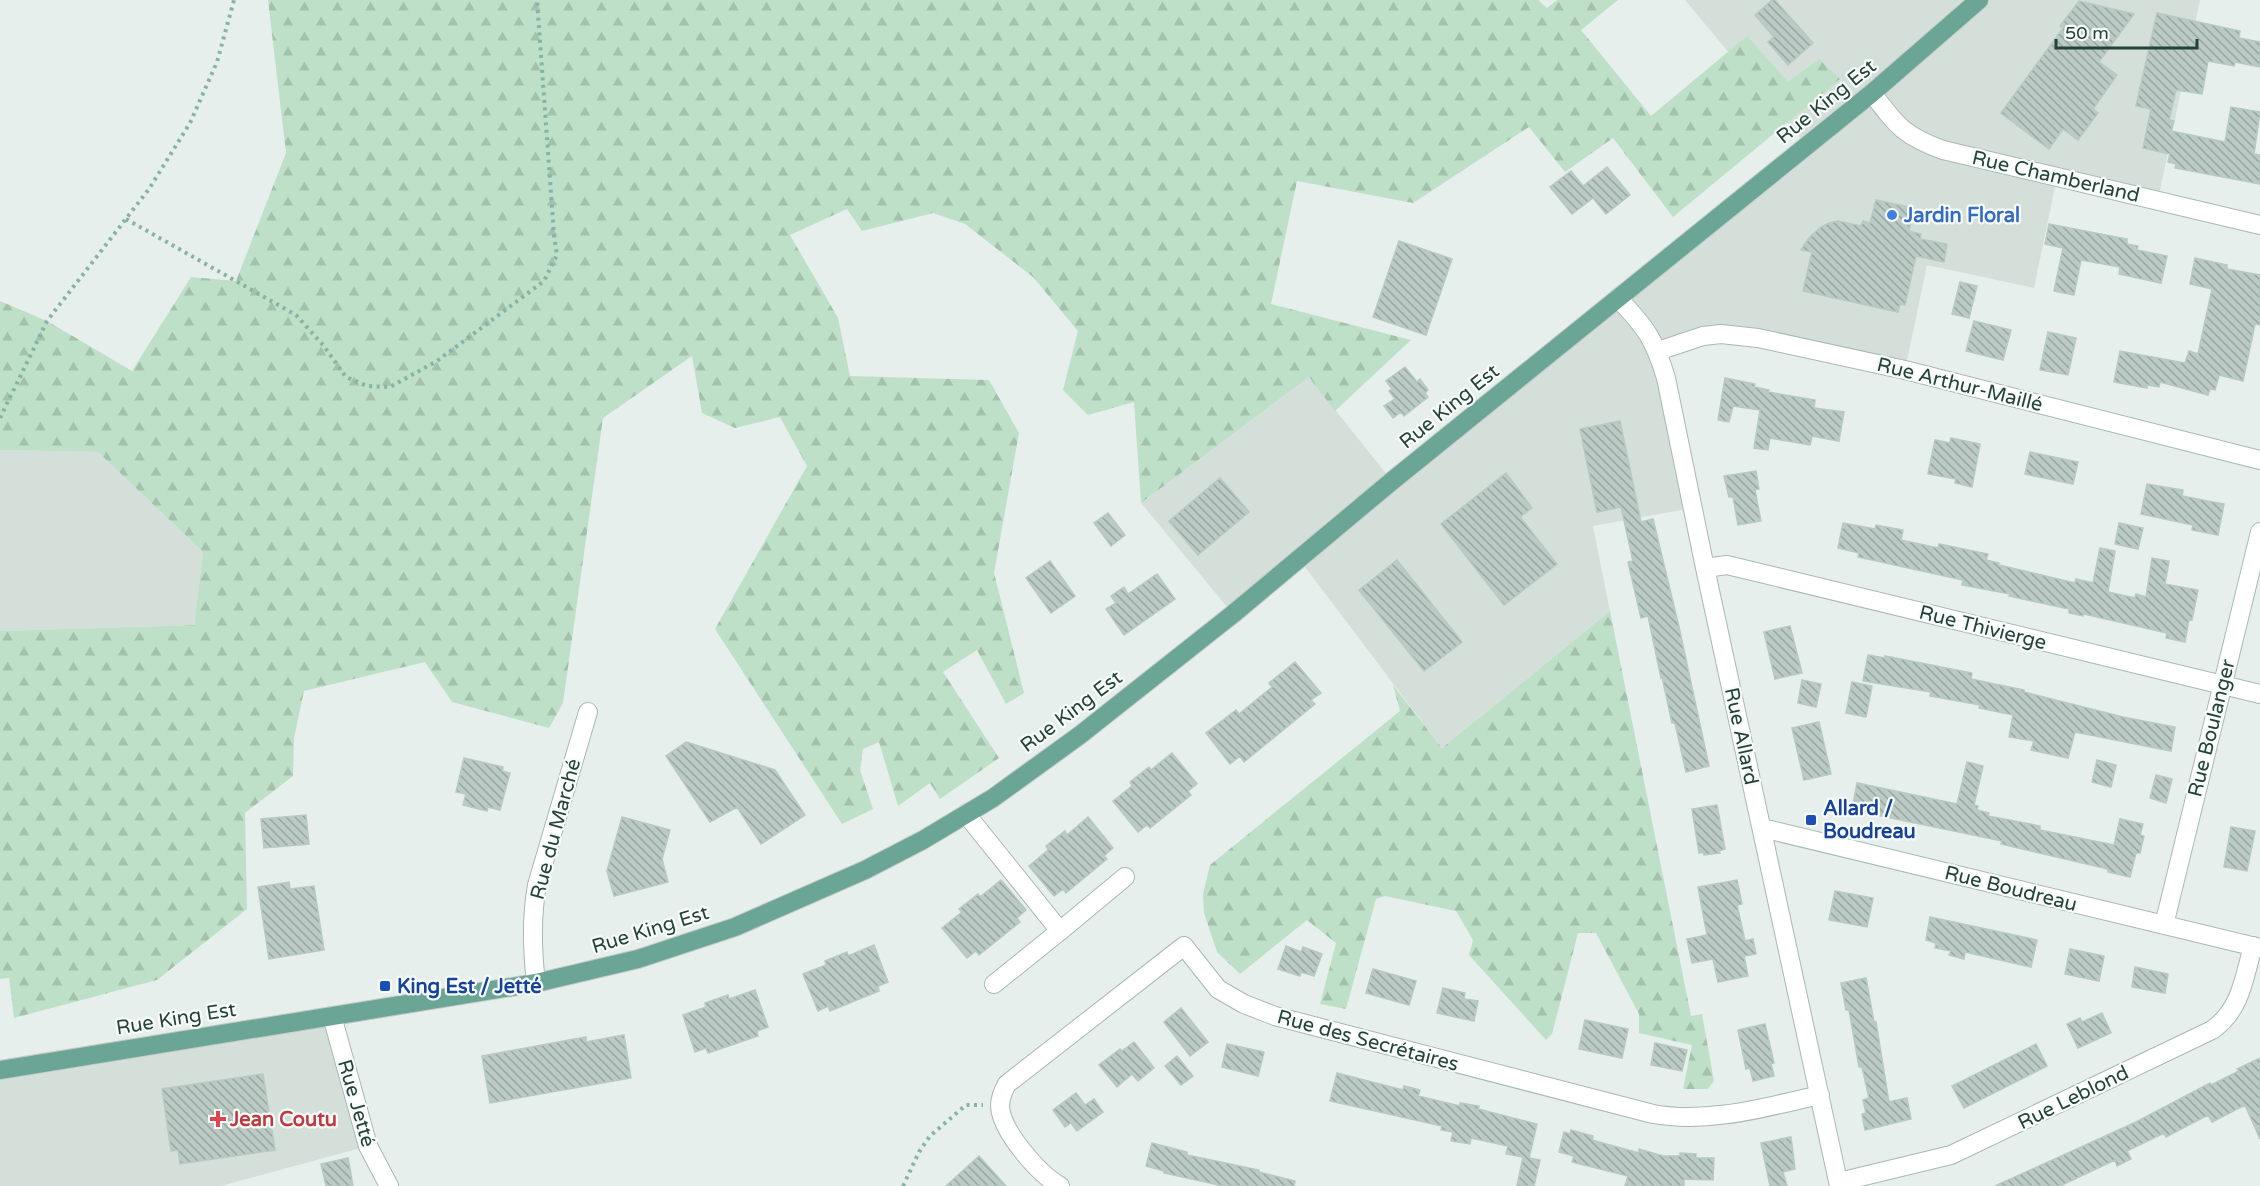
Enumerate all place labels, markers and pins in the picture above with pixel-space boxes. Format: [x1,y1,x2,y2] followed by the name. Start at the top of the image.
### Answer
[1903,204,2020,228] place label: Jardin Floral
[1885,208,1899,222] marker: Jardin Floral
[1823,797,1916,844] place label: Allard / Boudreau
[1804,813,1818,827] marker: Allard / Boudreau
[397,975,542,999] place label: King Est / Jetté
[378,979,392,993] marker: King Est / Jetté
[229,1108,337,1132] place label: Jean Coutu
[211,1112,225,1126] marker: Jean Coutu

